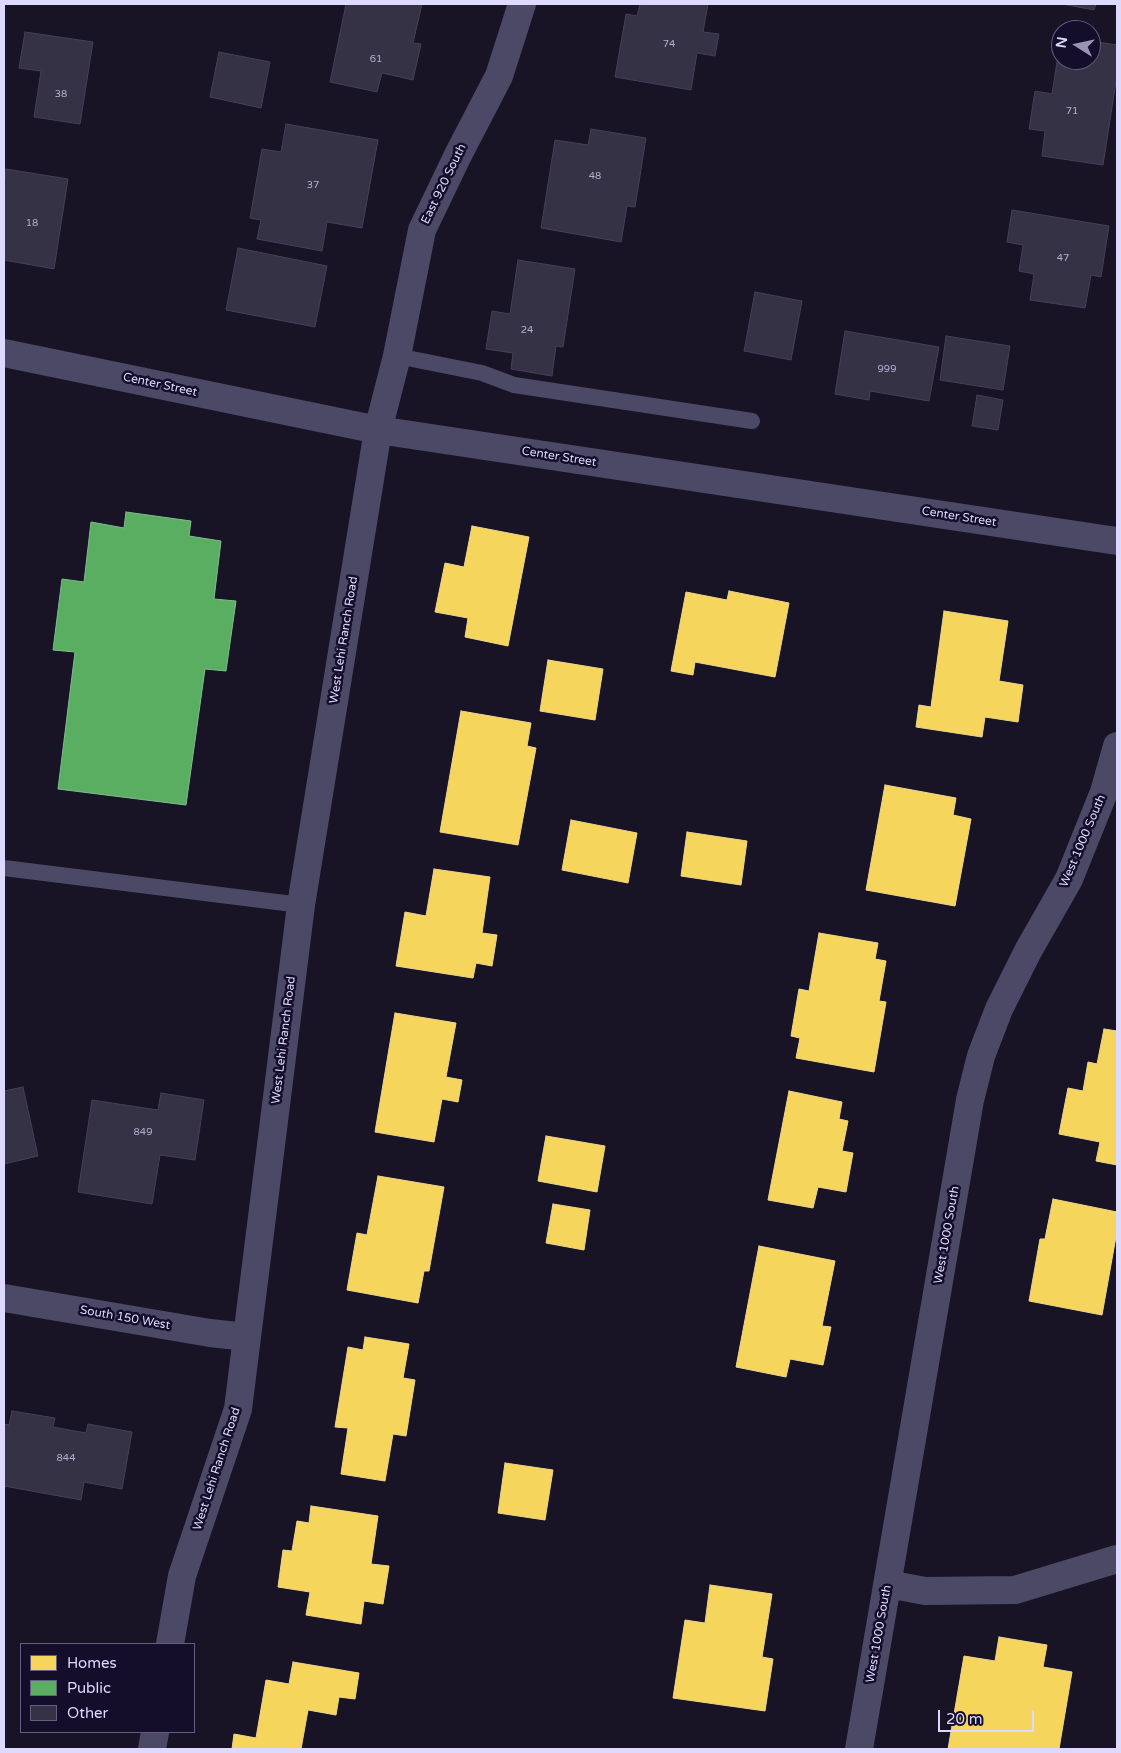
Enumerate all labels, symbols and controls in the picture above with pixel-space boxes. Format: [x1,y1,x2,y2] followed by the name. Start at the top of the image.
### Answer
[1051,20,1101,70] north arrow
[1052,35,1071,49] text: N
[663,38,675,50] house number: 74
[370,53,382,65] house number: 61
[55,88,67,100] house number: 38
[1066,105,1078,117] house number: 71
[418,142,470,226] street label: East 920 South
[589,170,601,182] house number: 48
[307,179,319,191] house number: 37
[26,217,38,229] house number: 18
[1057,252,1069,264] house number: 47
[521,324,533,336] house number: 24
[878,363,896,375] house number: 999
[122,370,198,400] street label: Center Street
[521,444,597,470] street label: Center Street
[921,504,997,530] street label: Center Street
[327,575,361,705] street label: West Lehi Ranch Road
[1057,793,1109,889] street label: West 1000 South
[269,975,299,1105] street label: West Lehi Ranch Road
[134,1126,152,1138] house number: 849
[931,1185,963,1285] street label: West 1000 South
[79,1303,171,1333] street label: South 150 West
[190,1406,244,1532] street label: West Lehi Ranch Road
[57,1452,75,1464] house number: 844
[863,1584,895,1684] street label: West 1000 South
[20,1643,195,1733] legend
[67,1654,117,1672] text: Homes
[67,1679,111,1697] text: Public
[941,1700,1037,1732] scale bar
[67,1704,108,1722] text: Other
[946,1710,983,1728] text: 20 m

